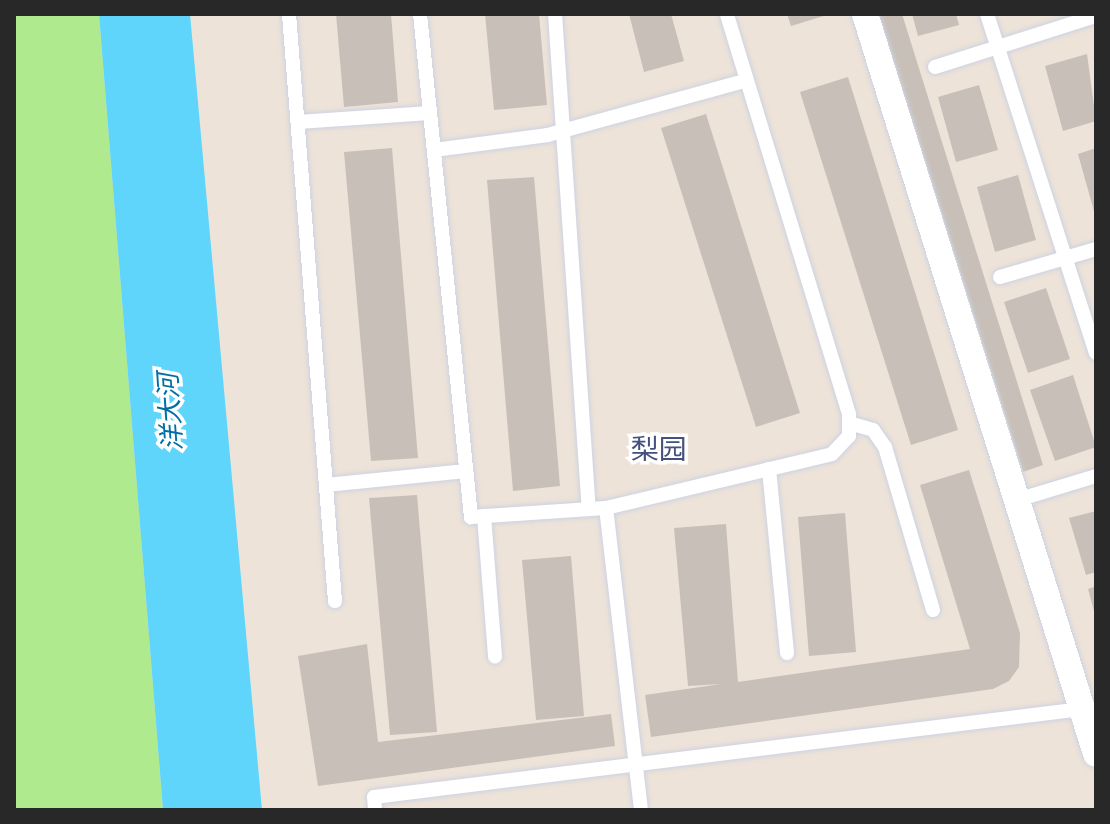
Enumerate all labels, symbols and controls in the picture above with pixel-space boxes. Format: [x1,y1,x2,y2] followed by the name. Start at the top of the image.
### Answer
[153,372,189,452] water label: 洋大河
[631,433,687,467] district label: 梨园

